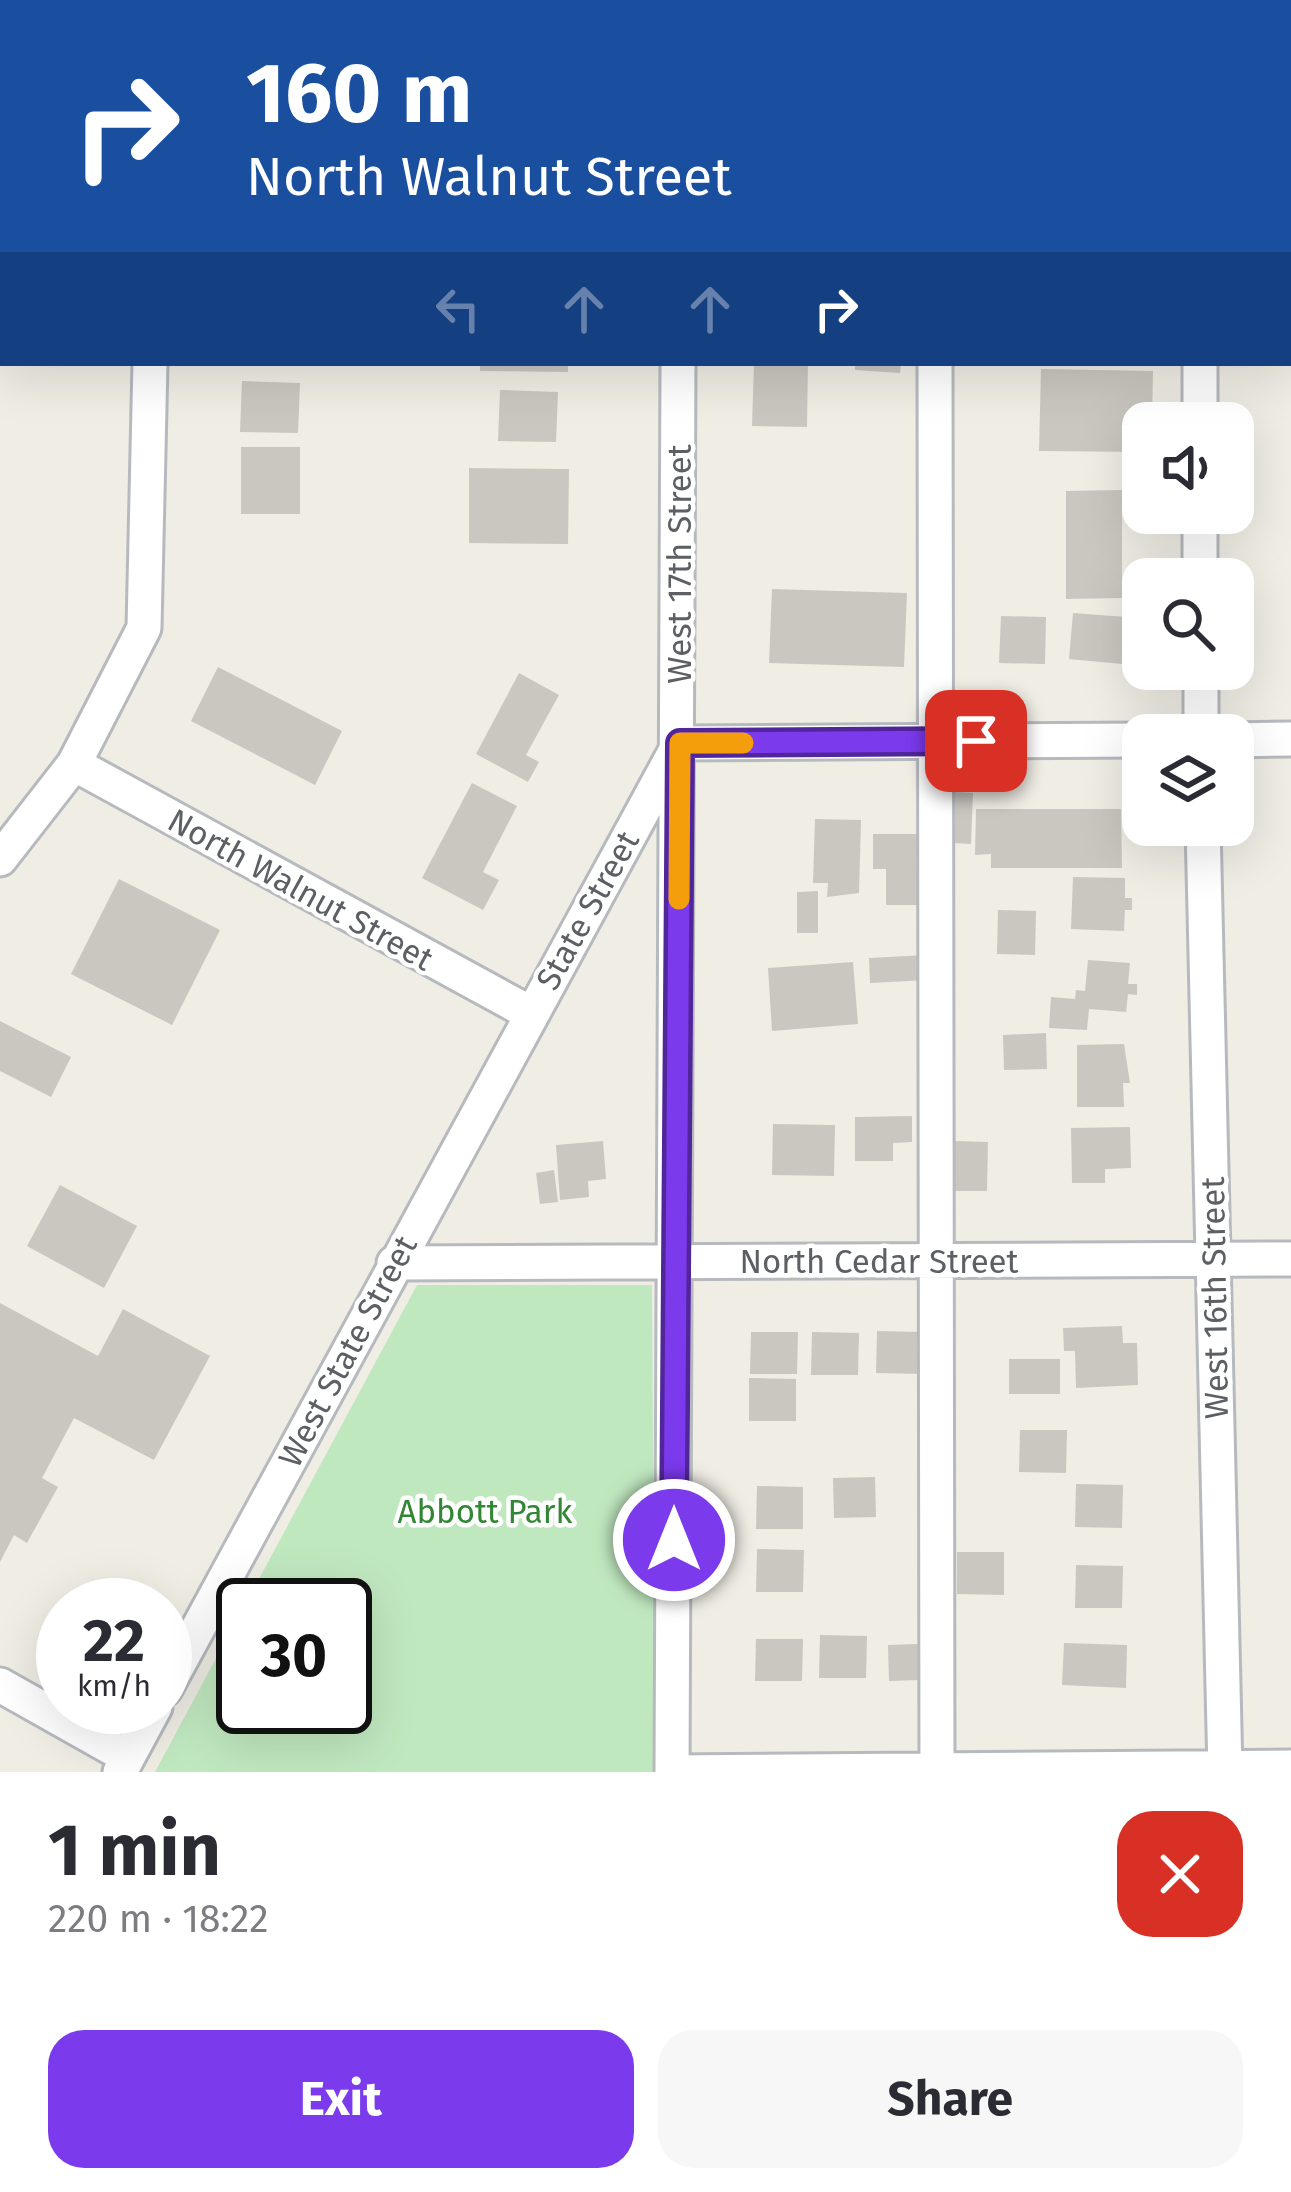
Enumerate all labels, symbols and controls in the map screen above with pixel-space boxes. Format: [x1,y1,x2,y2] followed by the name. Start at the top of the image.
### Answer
[246,43,472,144] text: 160 m
[48,48,204,204] icon: right
[246,145,732,209] text: North Walnut Street
[425,276,491,342] icon: left
[551,276,617,342] icon: ahead
[677,276,743,342] icon: ahead
[803,276,869,342] icon: right
[1122,402,1254,846] map controls
[1122,402,1254,534] button: sound
[660,444,700,684] street label: West 17th Street
[1122,558,1254,690] button: search
[925,690,1027,792] pin
[943,708,1009,774] icon: arrive
[1122,714,1254,846] button: layers
[161,800,440,979] street label: North Walnut Street
[528,824,648,997] street label: State Street
[1193,1176,1237,1420] street label: West 16th Street
[270,1229,426,1474] street label: West State Street
[739,1242,1019,1282] street label: North Cedar Street
[611,1477,737,1603] position arrow
[398,1492,573,1532] park label: Abbott Park
[216,1578,372,1734] speed limit sign: 30
[83,1605,145,1677] text: 22
[77,1668,151,1704] text: km/h
[48,1808,221,1894] text: 1 min
[1117,1811,1243,1937] button: close
[48,1896,269,1942] text: 220 m · 18:22
[48,2030,634,2168] button: Exit
[658,2030,1243,2168] button: Share

